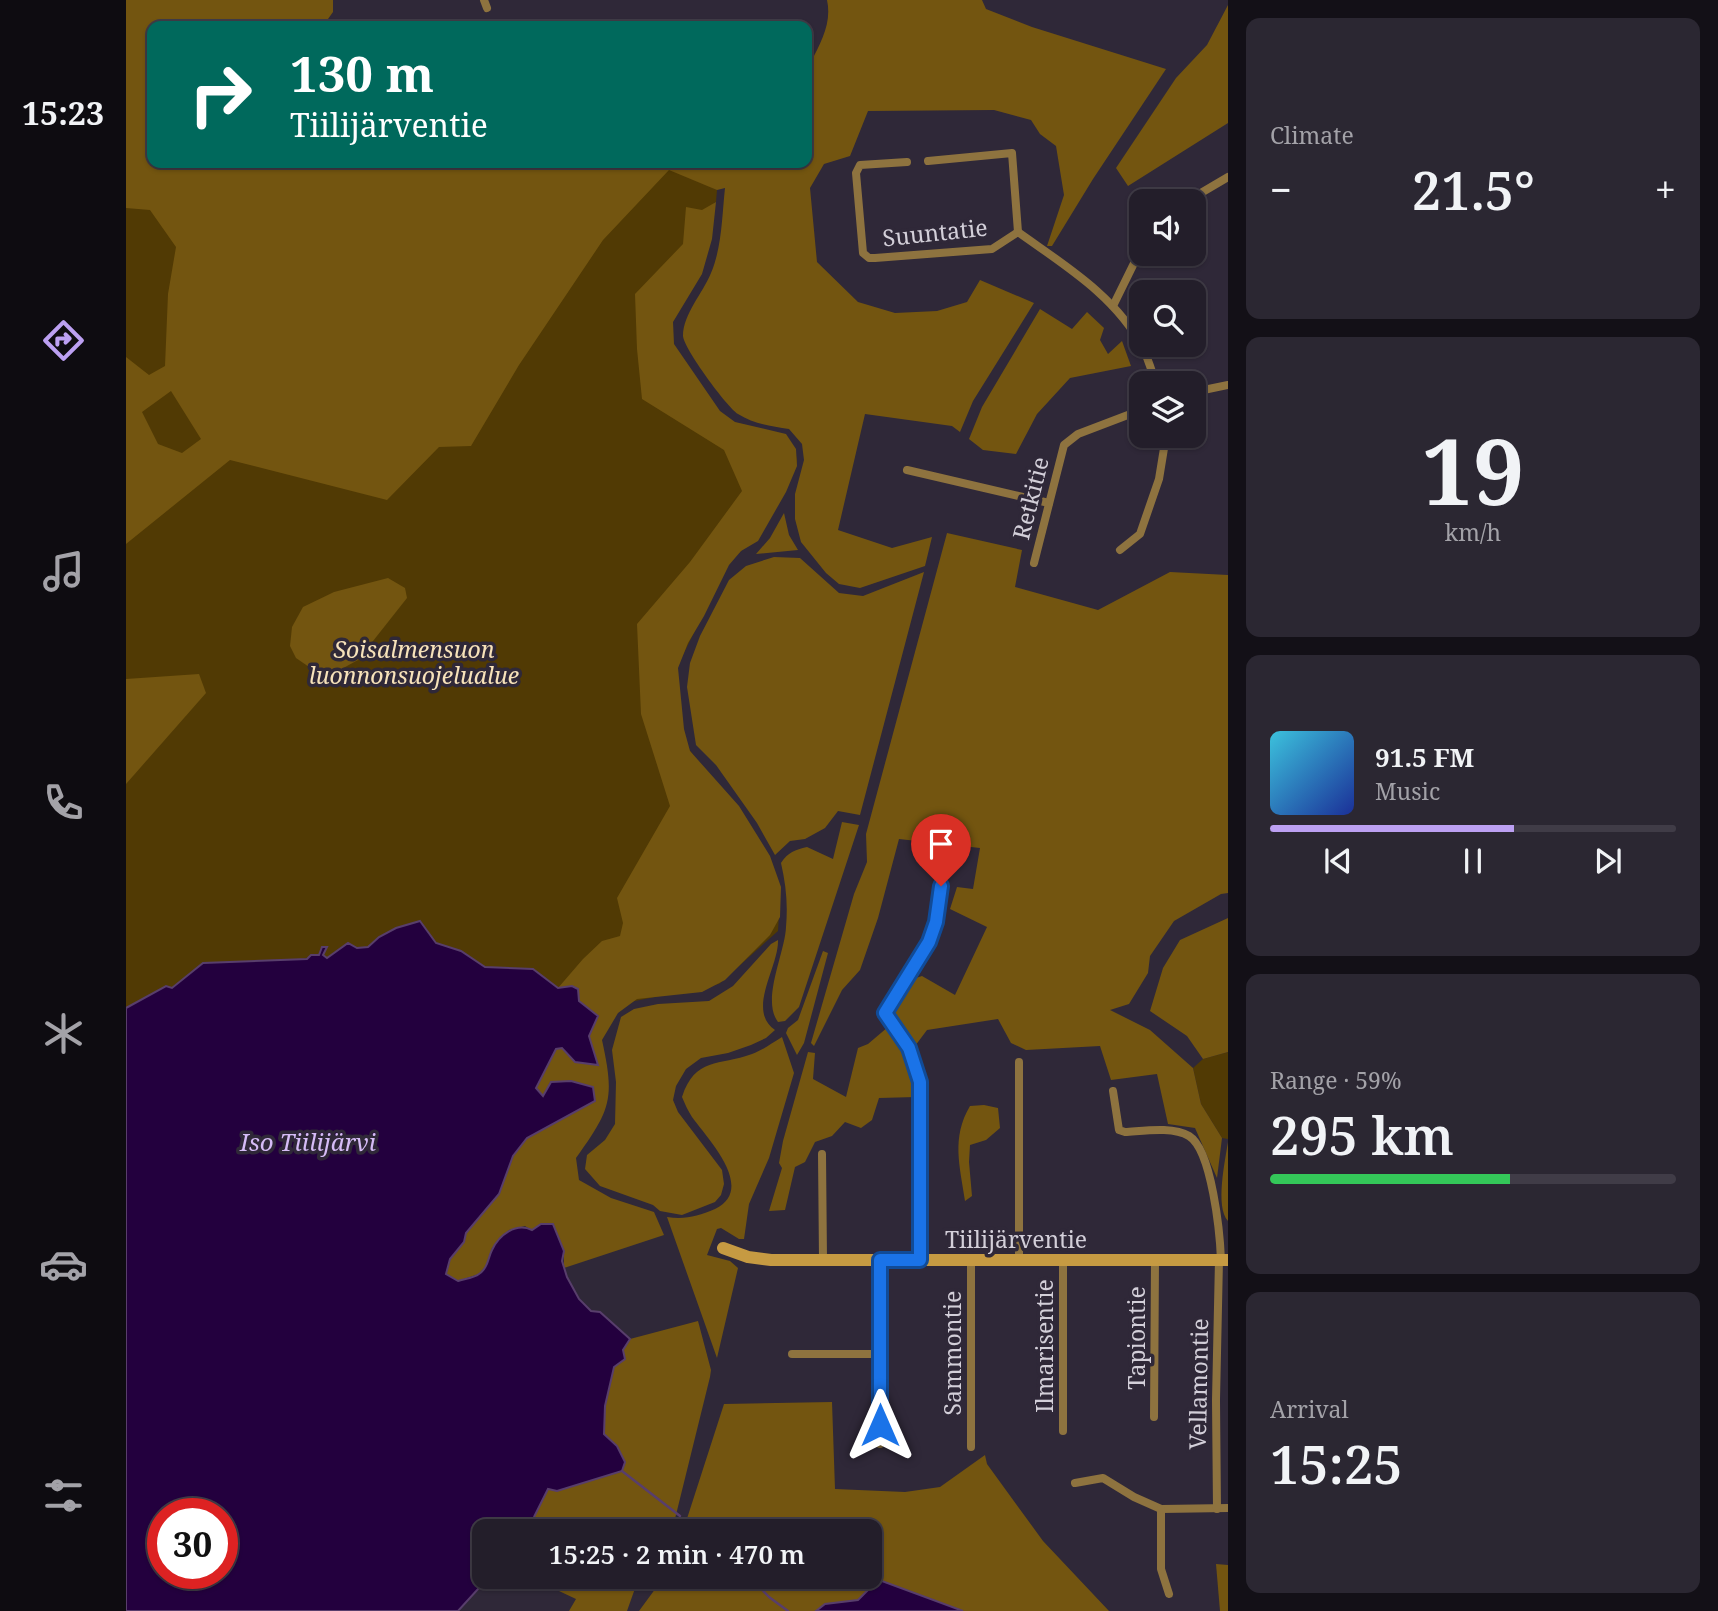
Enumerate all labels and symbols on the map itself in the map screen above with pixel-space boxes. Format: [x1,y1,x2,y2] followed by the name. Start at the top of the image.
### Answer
[881,211,989,253] street label: Suuntatie
[1004,453,1056,543] street label: Retkitie
[309,633,519,691] park label: Soisalmensuon luonnonsuojelualue
[911,814,971,886] pin
[239,1125,376,1158] water label: Iso Tiilijärvi
[945,1223,1087,1255] street label: Tiilijärventie
[1028,1279,1060,1413] street label: Ilmarisentie
[1120,1286,1152,1390] street label: Tapiontie
[936,1291,968,1415] street label: Sammontie
[1181,1318,1215,1450] street label: Vellamontie
[843,1388,917,1462] position arrow
[147,1498,238,1589] speed limit sign: 30

